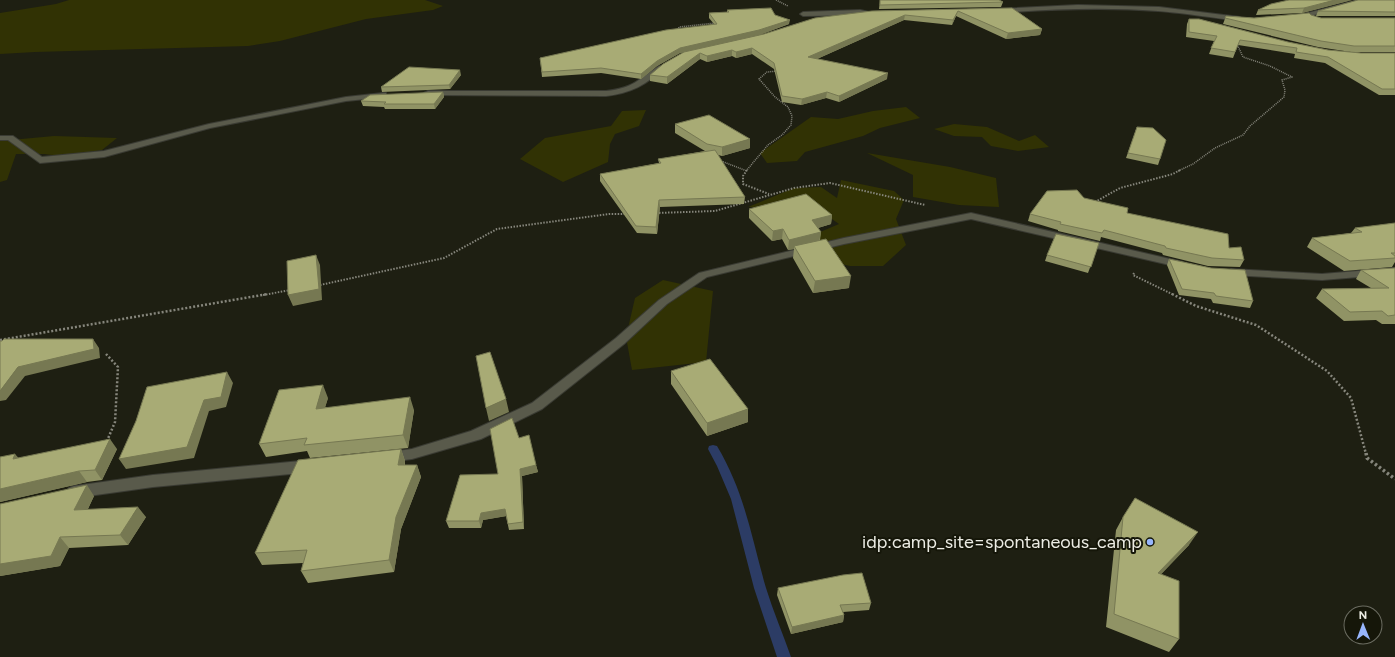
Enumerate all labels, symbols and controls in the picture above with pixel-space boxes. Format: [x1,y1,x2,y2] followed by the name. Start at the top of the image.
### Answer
[862,531,1142,553] place label: idp:camp_site=spontaneous_camp
[1145,537,1155,547] marker: idp:camp_site=spontaneous_camp
[1343,605,1383,645] north arrow
[1358,609,1367,622] text: N

